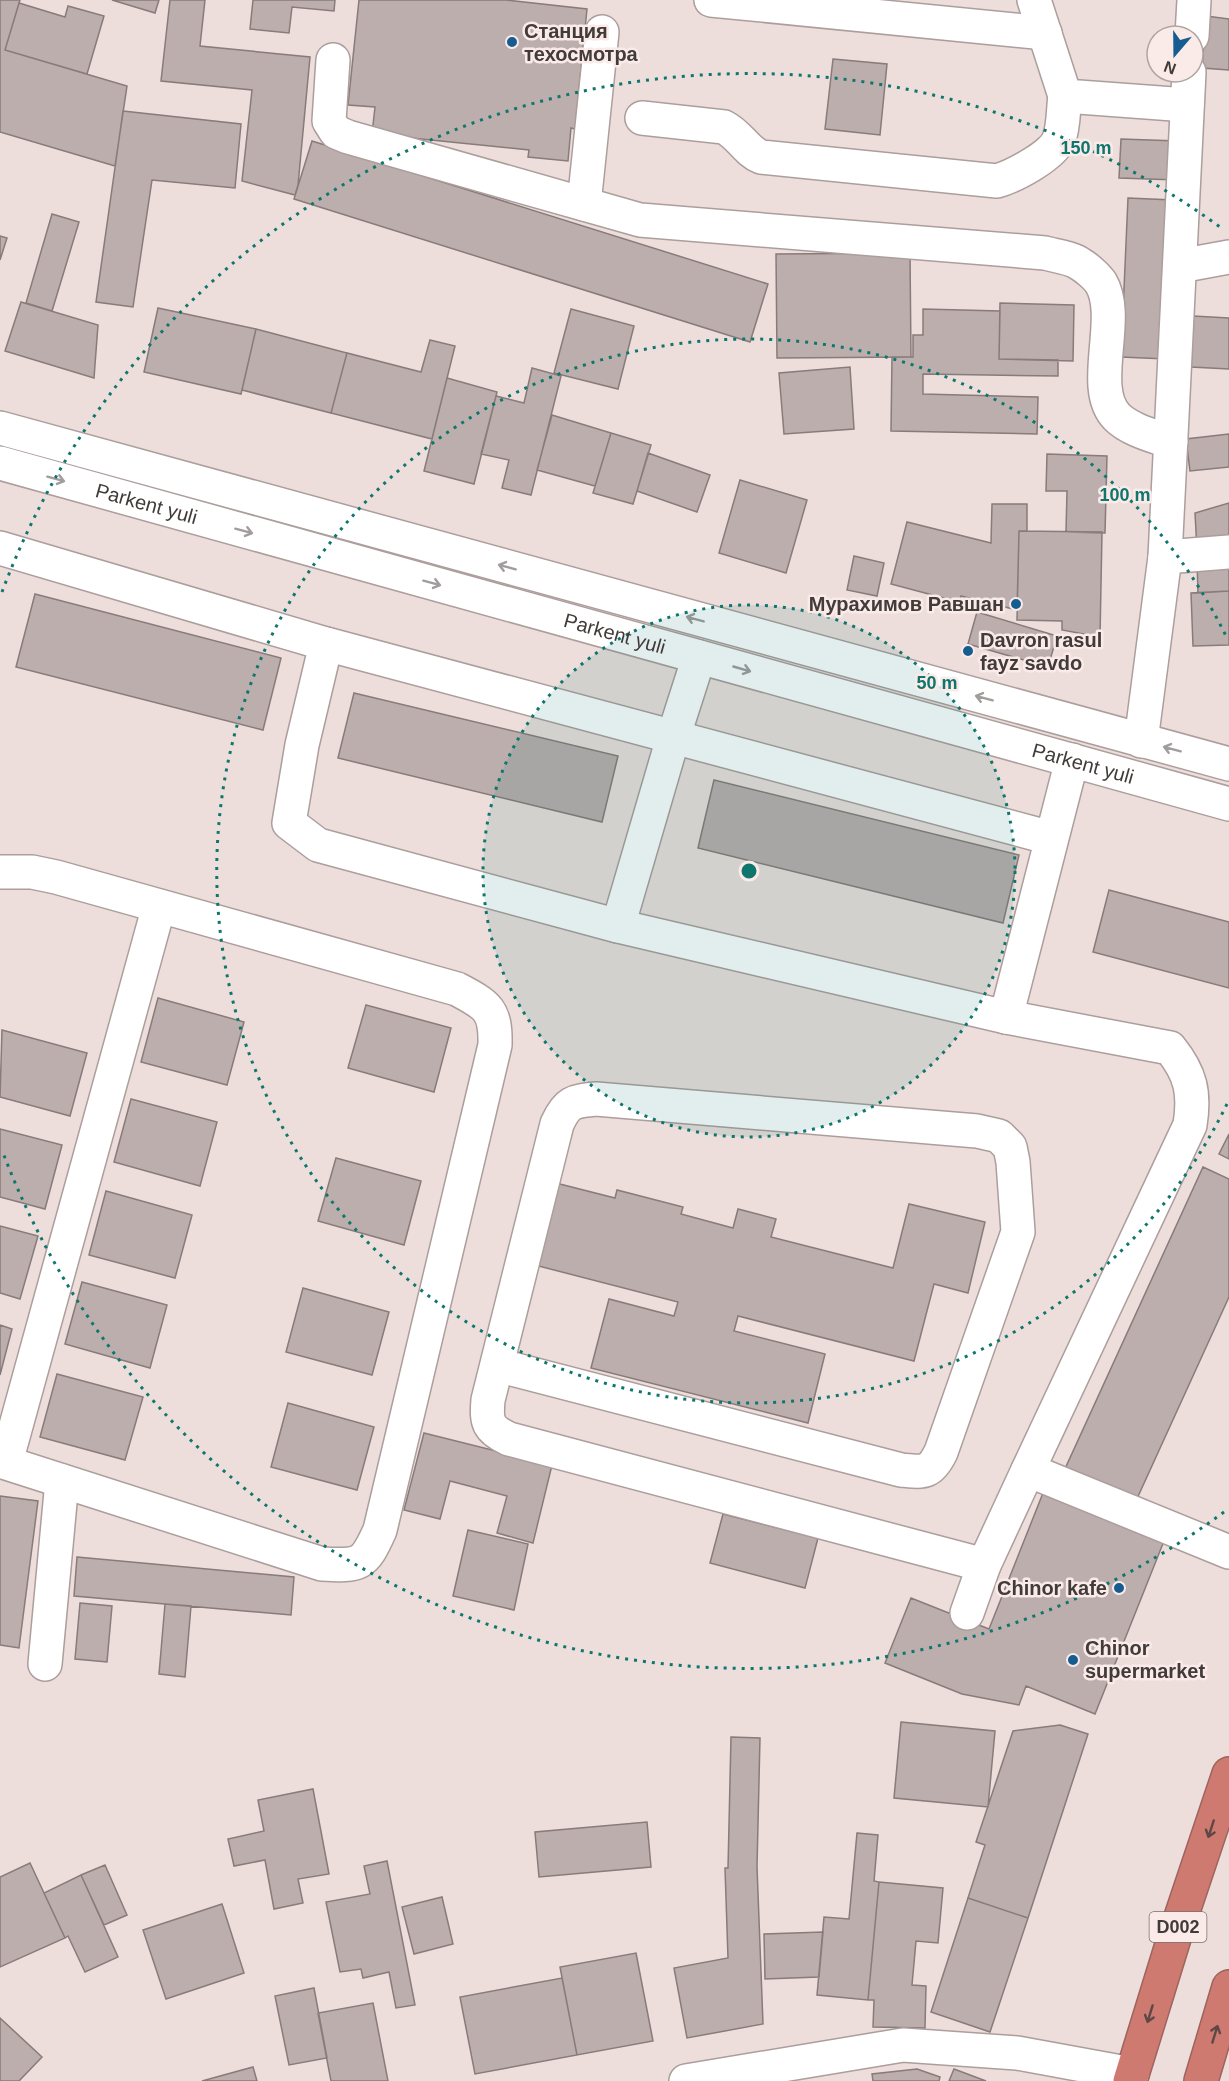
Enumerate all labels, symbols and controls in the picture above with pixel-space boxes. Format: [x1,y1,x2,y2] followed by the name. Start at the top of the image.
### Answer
[524,20,639,65] place label: Станция техосмотра
[1145,24,1205,84] north arrow
[505,35,519,49] marker: Станция техосмотра
[1162,58,1178,78] text: N
[1060,138,1112,158] text: 150 m
[46,474,65,485] one-way arrow
[93,479,200,528] street label: Parkent yuli
[1099,485,1151,505] text: 100 m
[234,526,253,537] one-way arrow
[498,561,517,572] one-way arrow
[422,578,441,589] one-way arrow
[809,593,1004,615] place label: Мурахимов Равшан
[1009,597,1023,611] marker: Мурахимов Равшан
[561,609,668,658] street label: Parkent yuli
[686,612,705,624] one-way arrow
[980,629,1102,674] place label: Davron rasul fayz savdo
[961,644,975,658] marker: Davron rasul fayz savdo
[732,663,751,675] one-way arrow
[916,673,958,693] text: 50 m
[975,692,994,703] one-way arrow
[1030,739,1136,788] street label: Parkent yuli
[1163,743,1182,755] one-way arrow
[739,861,759,881] centre of rings
[997,1577,1107,1599] place label: Chinor kafe
[1112,1581,1126,1595] marker: Chinor kafe
[1085,1637,1205,1682] place label: Chinor supermarket
[1066,1653,1080,1667] marker: Chinor supermarket
[1204,1819,1215,1838] one-way arrow
[1150,1912,1206,1942] road number: D002
[1144,2005,1155,2024] one-way arrow
[1210,2025,1221,2044] one-way arrow

